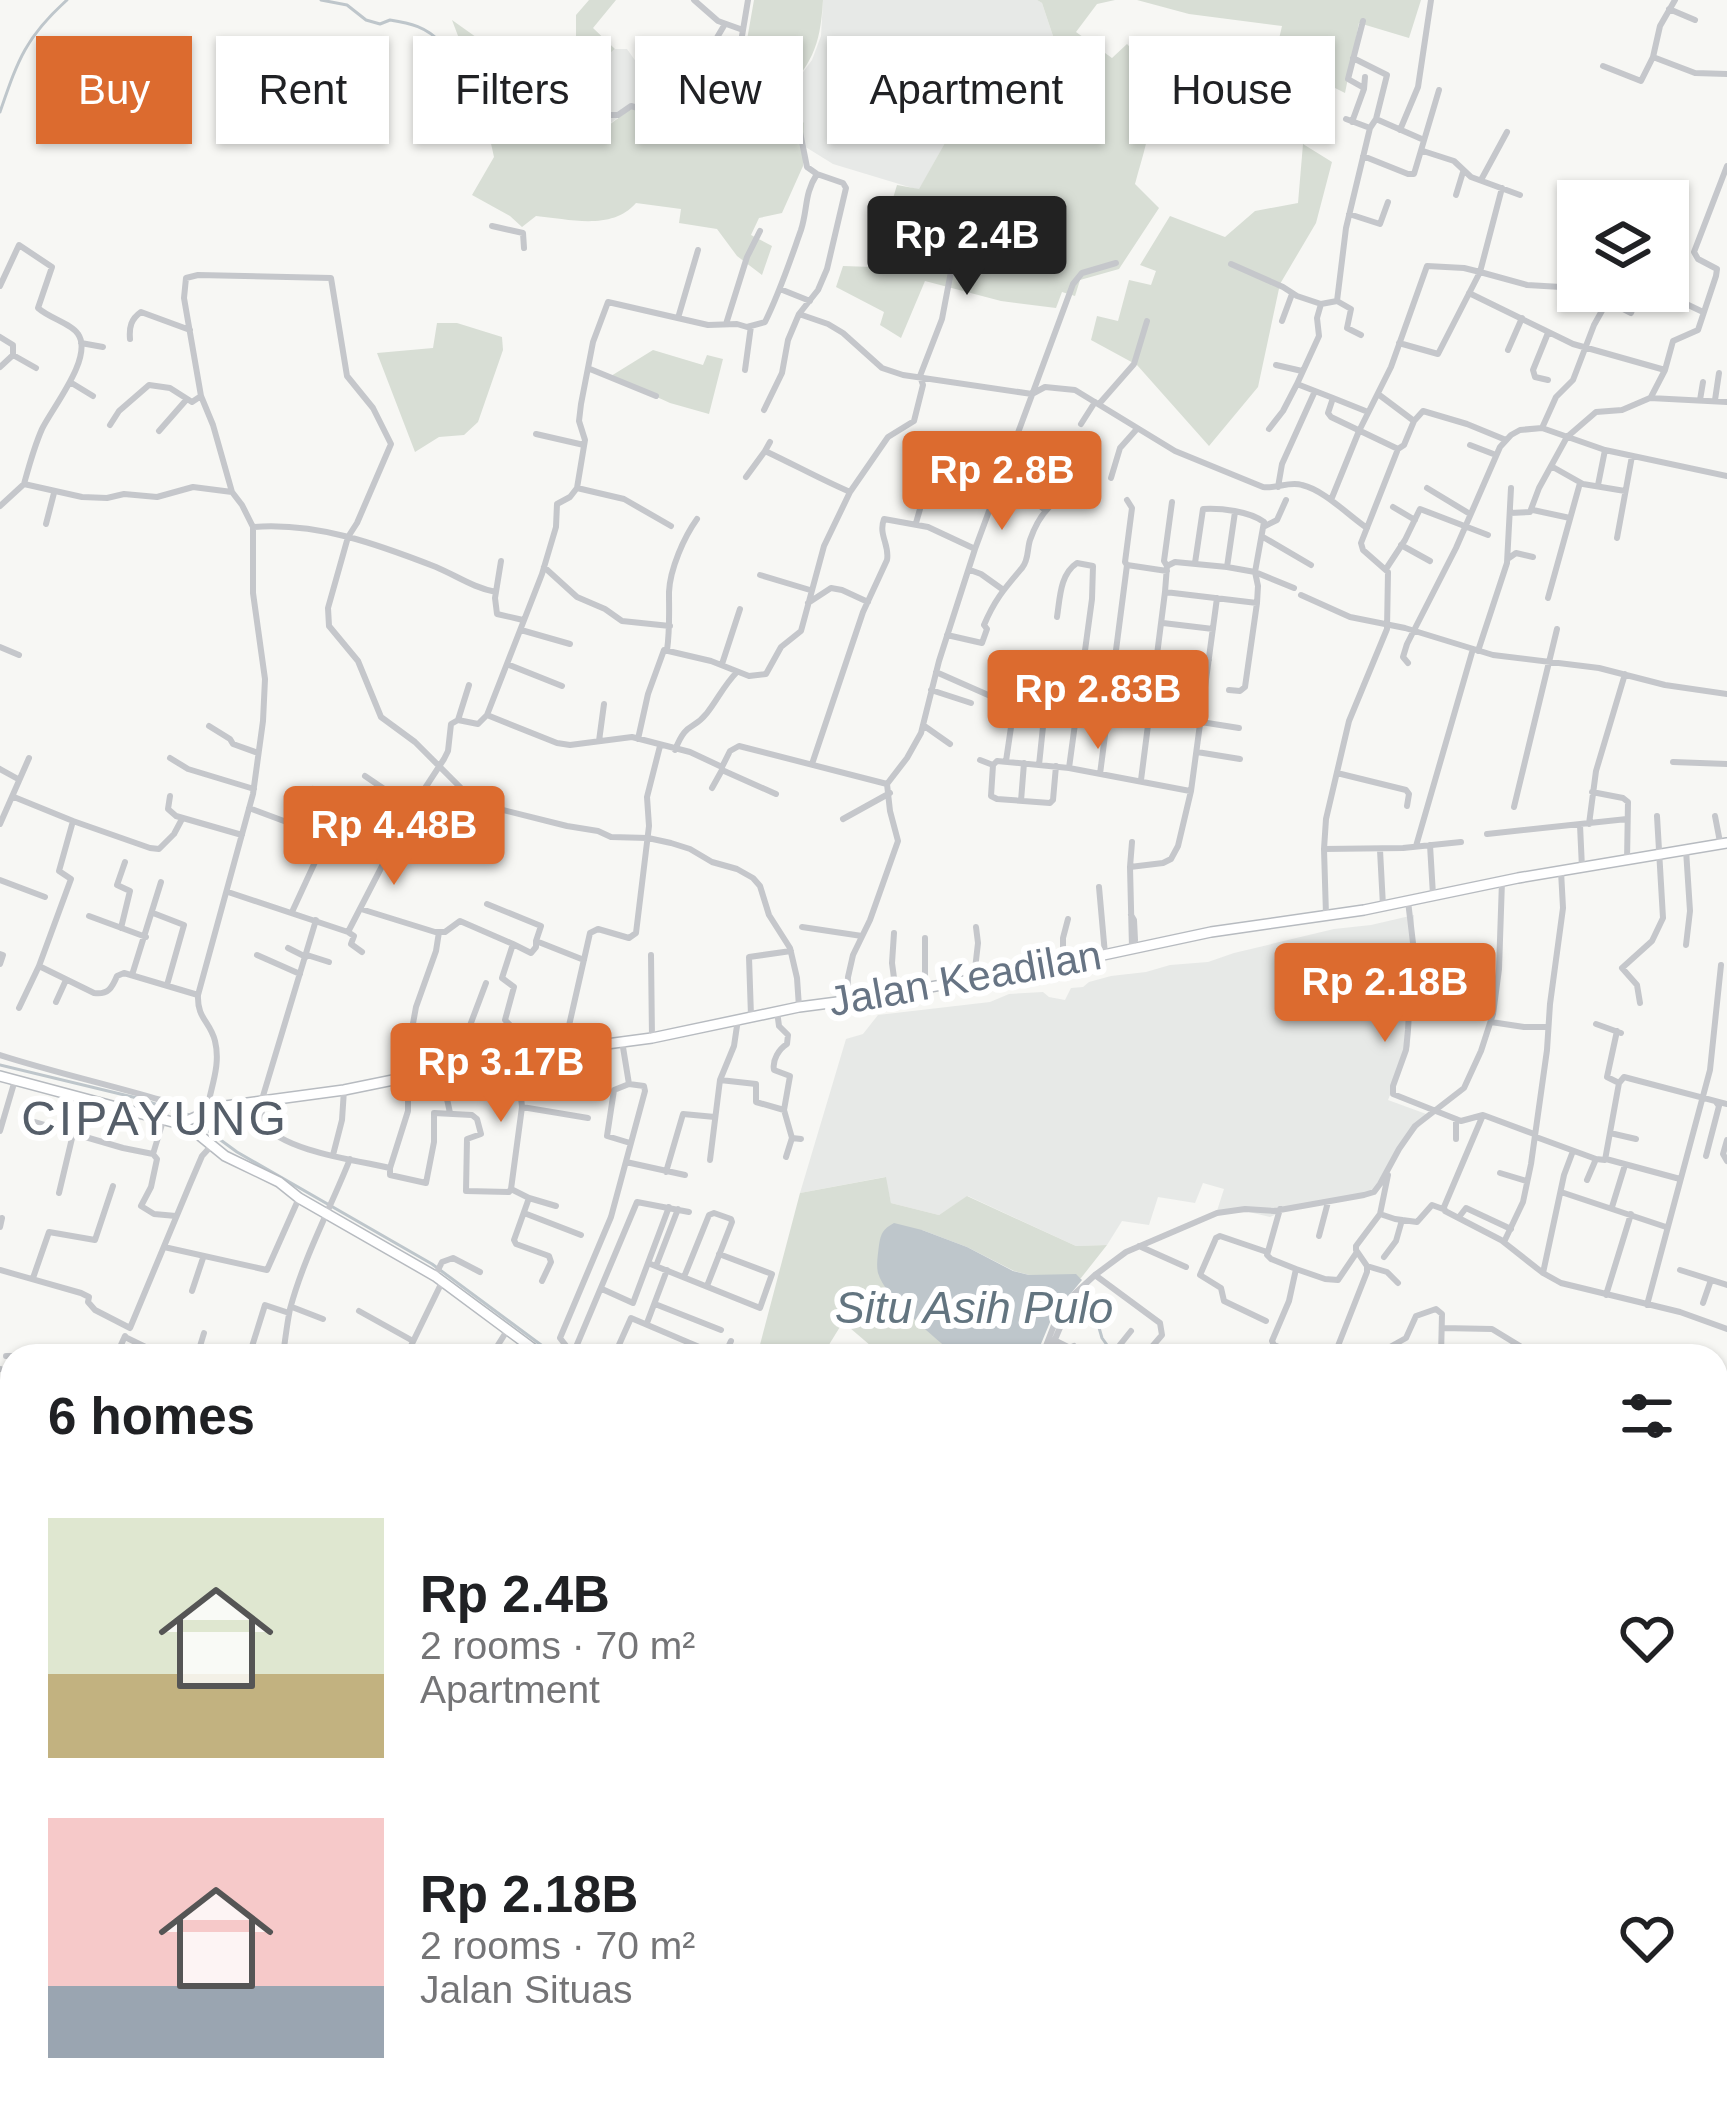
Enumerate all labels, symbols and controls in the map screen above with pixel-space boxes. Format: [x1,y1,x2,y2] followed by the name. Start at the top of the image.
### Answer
[36,36,192,144] chip: Buy
[216,36,389,144] chip: Rent
[413,36,611,144] chip: Filters
[635,36,803,144] chip: New
[827,36,1105,144] chip: Apartment
[1129,36,1335,144] chip: House
[1557,180,1689,312] map controls
[1557,180,1689,312] button: layers
[856,196,1078,298] pin: Rp 2.4B
[894,213,1040,256] text: Rp 2.4B
[891,431,1113,533] pin: Rp 2.8B
[929,448,1075,491] text: Rp 2.8B
[974,650,1222,752] pin: Rp 2.83B
[1015,667,1181,710] text: Rp 2.83B
[270,786,518,888] pin: Rp 4.48B
[311,803,477,846] text: Rp 4.48B
[825,931,1105,1025] street label: Jalan Keadilan
[1261,943,1509,1045] pin: Rp 2.18B
[1302,960,1468,1003] text: Rp 2.18B
[377,1023,625,1125] pin: Rp 3.17B
[418,1040,584,1083] text: Rp 3.17B
[21,1092,289,1145] district label: CIPAYUNG
[835,1282,1113,1333] water label: Situ Asih Pulo
[1614,1383,1680,1449] icon: filters
[48,1388,255,1445] text: 6 homes
[144,1566,288,1710] icon: home
[420,1566,610,1623] text: Rp 2.4B
[1614,1605,1680,1671] icon: heart
[420,1624,695,1667] text: 2 rooms · 70 m²
[420,1668,600,1711] text: Apartment
[144,1866,288,2010] icon: home
[420,1866,638,1923] text: Rp 2.18B
[1614,1905,1680,1971] icon: heart
[420,1924,695,1967] text: 2 rooms · 70 m²
[420,1968,632,2011] text: Jalan Situas

